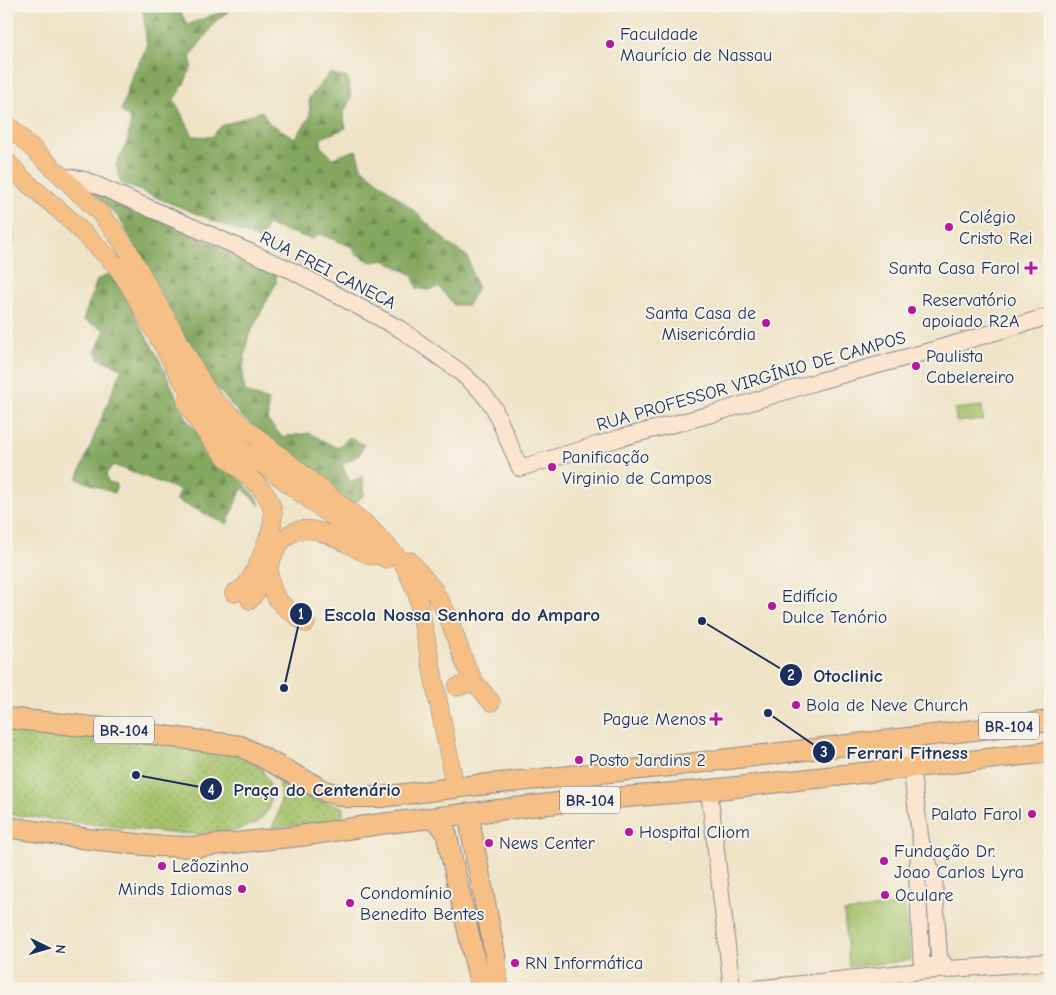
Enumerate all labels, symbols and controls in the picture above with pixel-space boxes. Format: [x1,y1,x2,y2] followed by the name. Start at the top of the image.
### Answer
[620,24,772,66] place label: Faculdade Maurício de Nassau
[604,38,616,50] marker: Faculdade Maurício de Nassau
[959,207,1033,249] place label: Colégio Cristo Rei
[943,221,955,233] marker: Colégio Cristo Rei
[256,227,399,314] street label: RUA FREI CANECA
[889,258,1020,279] place label: Santa Casa Farol
[1024,261,1038,275] marker: Santa Casa Farol
[922,290,1019,332] place label: Reservatório apoiado R2A
[645,303,756,345] place label: Santa Casa de Misericórdia
[906,304,918,316] marker: Reservatório apoiado R2A
[760,317,772,329] marker: Santa Casa de Misericórdia
[594,326,908,436] street label: RUA PROFESSOR VIRGÍNIO DE CAMPOS
[926,346,1014,388] place label: Paulista Cabelereiro
[910,360,922,372] marker: Paulista Cabelereiro
[562,447,712,489] place label: Panificação Virginio de Campos
[546,461,558,473] marker: Panificação Virginio de Campos
[782,586,887,628] place label: Edifício Dulce Tenório
[289,597,610,631] callout: Escola Nossa Senhora do Amparo
[766,600,778,612] marker: Edifício Dulce Tenório
[324,604,600,626] text: Escola Nossa Senhora do Amparo
[298,605,304,623] text: 1
[778,658,893,692] callout: Otoclinic
[813,665,883,687] text: Otoclinic
[787,666,795,684] text: 2
[806,695,968,716] place label: Bola de Neve Church
[790,699,802,711] marker: Bola de Neve Church
[603,709,706,730] place label: Pague Menos
[979,712,1039,739] road number: BR-104
[710,713,722,725] marker: Pague Menos
[94,716,154,744] road number: BR-104
[812,735,978,769] callout: Ferrari Fitness
[846,742,968,764] text: Ferrari Fitness
[820,743,828,761] text: 3
[589,750,706,771] place label: Posto Jardins 2
[573,754,585,766] marker: Posto Jardins 2
[199,772,411,806] callout: Praça do Centenário
[233,779,401,801] text: Praça do Centenário
[207,781,215,799] text: 4
[560,786,620,814] road number: BR-104
[931,804,1022,825] place label: Palato Farol
[1026,808,1038,820] marker: Palato Farol
[639,822,750,843] place label: Hospital Cliom
[623,826,635,838] marker: Hospital Cliom
[499,833,596,854] place label: News Center
[483,837,495,849] marker: News Center
[894,841,1024,883] place label: Fundação Dr. Joao Carlos Lyra
[878,855,890,867] marker: Fundação Dr. Joao Carlos Lyra
[172,856,249,877] place label: Leãozinho
[156,860,168,872] marker: Leãozinho
[118,879,232,900] place label: Minds Idiomas
[236,883,248,895] marker: Minds Idiomas
[360,883,484,925] place label: Condomínio Benedito Bentes
[895,885,954,906] place label: Oculare
[879,889,891,901] marker: Oculare
[344,897,356,909] marker: Condomínio Benedito Bentes
[22,922,72,972] north arrow
[52,944,69,954] text: N
[525,953,643,974] place label: RN Informática
[509,957,521,969] marker: RN Informática

